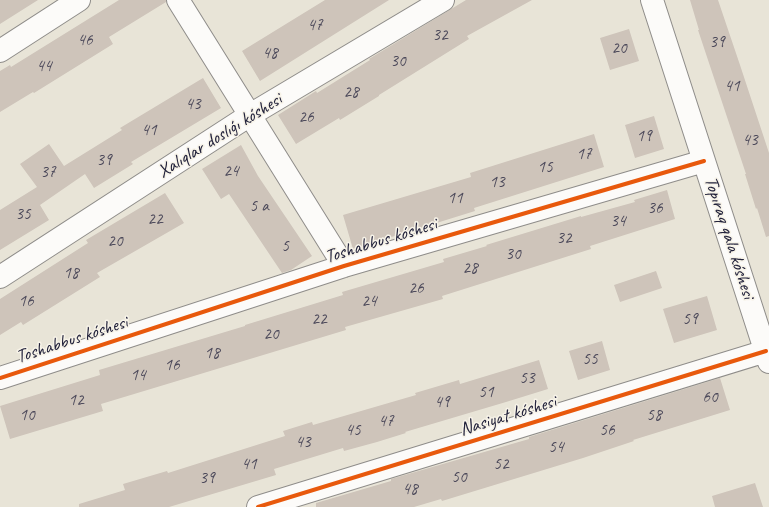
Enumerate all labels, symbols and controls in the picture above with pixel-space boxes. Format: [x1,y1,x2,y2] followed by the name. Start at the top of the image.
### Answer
[307,16,323,36] house number: 47
[432,26,448,46] house number: 32
[77,31,93,51] house number: 46
[709,33,725,53] house number: 39
[611,39,627,59] house number: 20
[262,44,278,64] house number: 48
[390,52,406,72] house number: 30
[36,57,52,77] house number: 44
[724,77,740,97] house number: 41
[343,83,359,103] house number: 28
[154,89,286,183] street label: Xalıqlar doslıǵı kóshesi
[185,95,201,115] house number: 43
[298,108,314,128] house number: 26
[141,121,157,141] house number: 41
[636,127,652,147] house number: 19
[742,131,758,151] house number: 43
[576,145,592,165] house number: 17
[96,151,112,171] house number: 39
[537,158,553,178] house number: 15
[223,162,239,182] house number: 24
[40,163,56,183] house number: 37
[489,173,505,193] house number: 13
[699,174,759,302] street label: Topıraq qala kóshesi
[447,189,463,209] house number: 11
[249,197,269,217] house number: 5 а
[647,199,663,219] house number: 36
[15,205,31,225] house number: 35
[147,210,163,230] house number: 22
[610,212,626,232] house number: 34
[322,213,440,269] street label: Toshabbus kóshesi
[556,229,572,249] house number: 32
[107,232,123,252] house number: 20
[281,237,289,257] house number: 5
[505,245,521,265] house number: 30
[462,259,478,279] house number: 28
[63,264,79,284] house number: 18
[408,279,424,299] house number: 26
[18,292,34,312] house number: 16
[361,292,377,312] house number: 24
[311,310,327,330] house number: 22
[682,310,698,330] house number: 59
[13,311,131,369] street label: Toshabbus kóshesi
[263,325,279,345] house number: 20
[204,344,220,364] house number: 18
[582,350,598,370] house number: 55
[164,356,180,376] house number: 16
[130,366,146,386] house number: 14
[519,369,535,389] house number: 53
[478,383,494,403] house number: 51
[702,388,718,408] house number: 60
[68,391,84,411] house number: 12
[457,391,559,441] street label: Nasiyat kóshesi
[434,393,450,413] house number: 49
[19,406,35,426] house number: 10
[646,406,662,426] house number: 58
[378,412,394,432] house number: 47
[345,421,361,441] house number: 45
[599,421,615,441] house number: 56
[295,433,311,453] house number: 43
[548,438,564,458] house number: 54
[241,455,257,475] house number: 41
[493,455,509,475] house number: 52
[451,468,467,488] house number: 50
[199,469,215,489] house number: 39
[402,480,418,500] house number: 48

